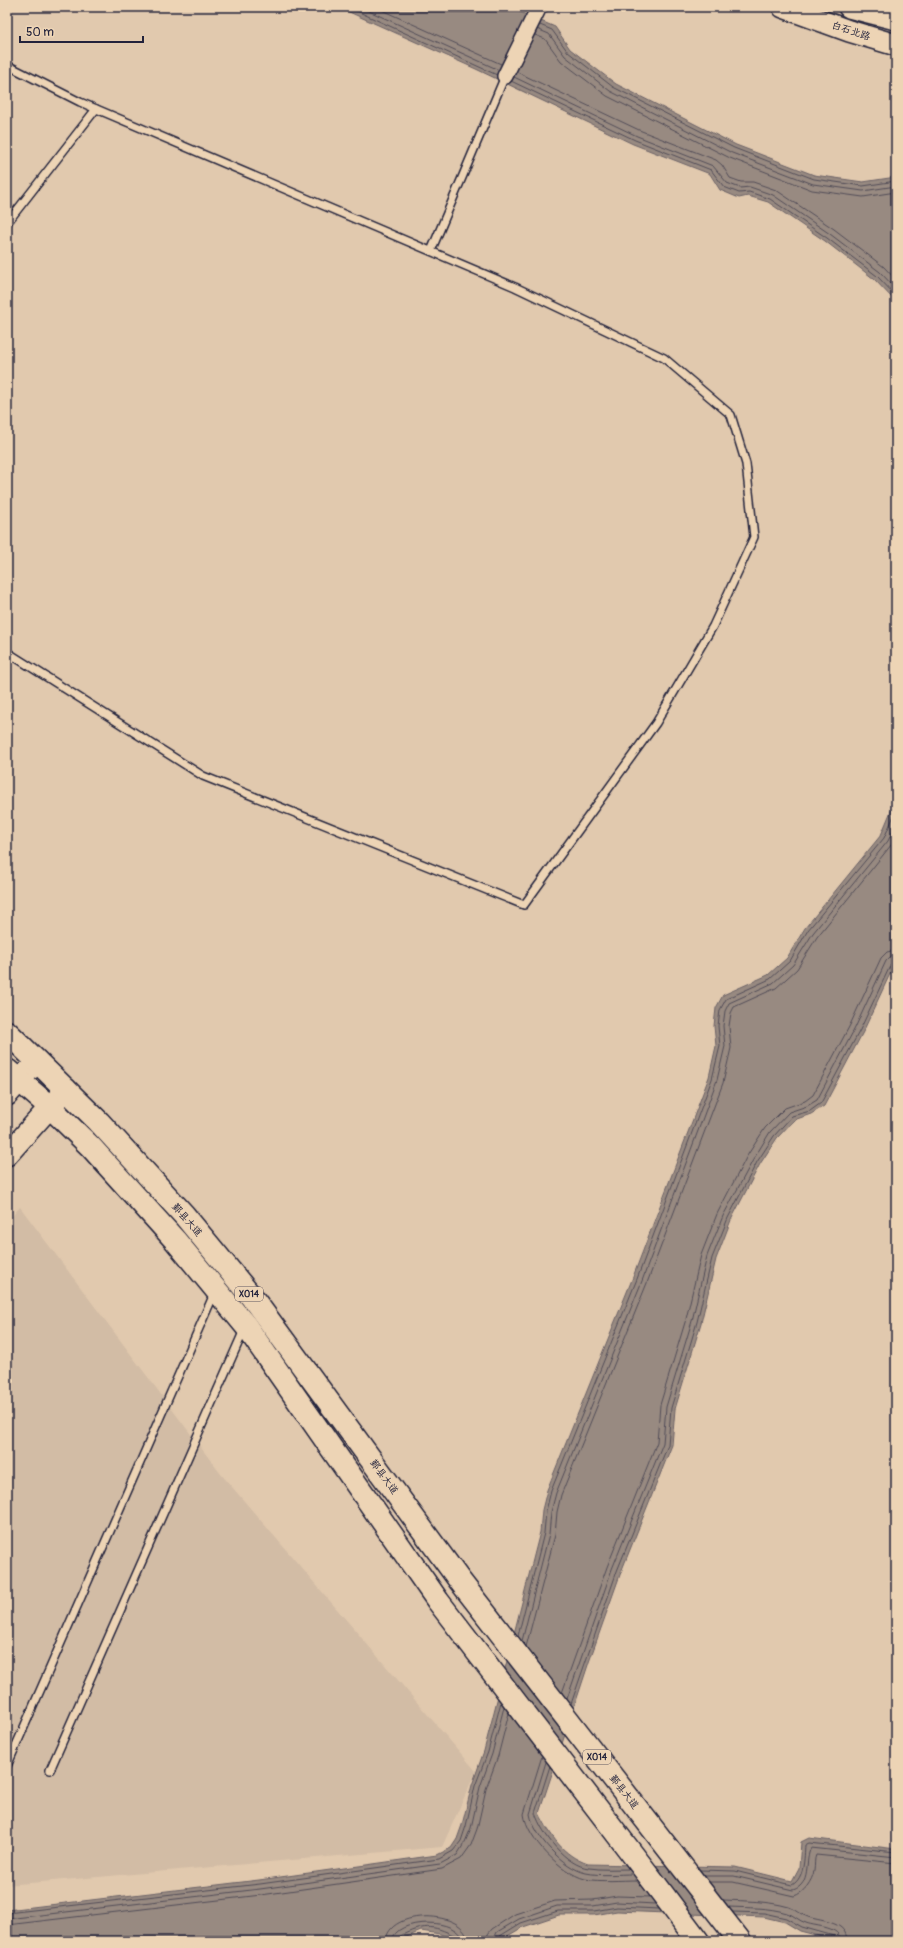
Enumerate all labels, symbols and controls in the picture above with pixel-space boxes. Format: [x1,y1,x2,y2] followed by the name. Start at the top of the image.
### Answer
[20,18,143,44] scale bar
[830,19,872,43] street label: 白石北路
[26,25,54,40] text: 50 m
[169,1201,205,1239] street label: 鄞县大道
[235,1287,263,1301] road number: X014
[367,1457,401,1497] street label: 鄞县大道
[583,1750,611,1764] road number: X014
[607,1773,641,1811] street label: 鄞县大道

